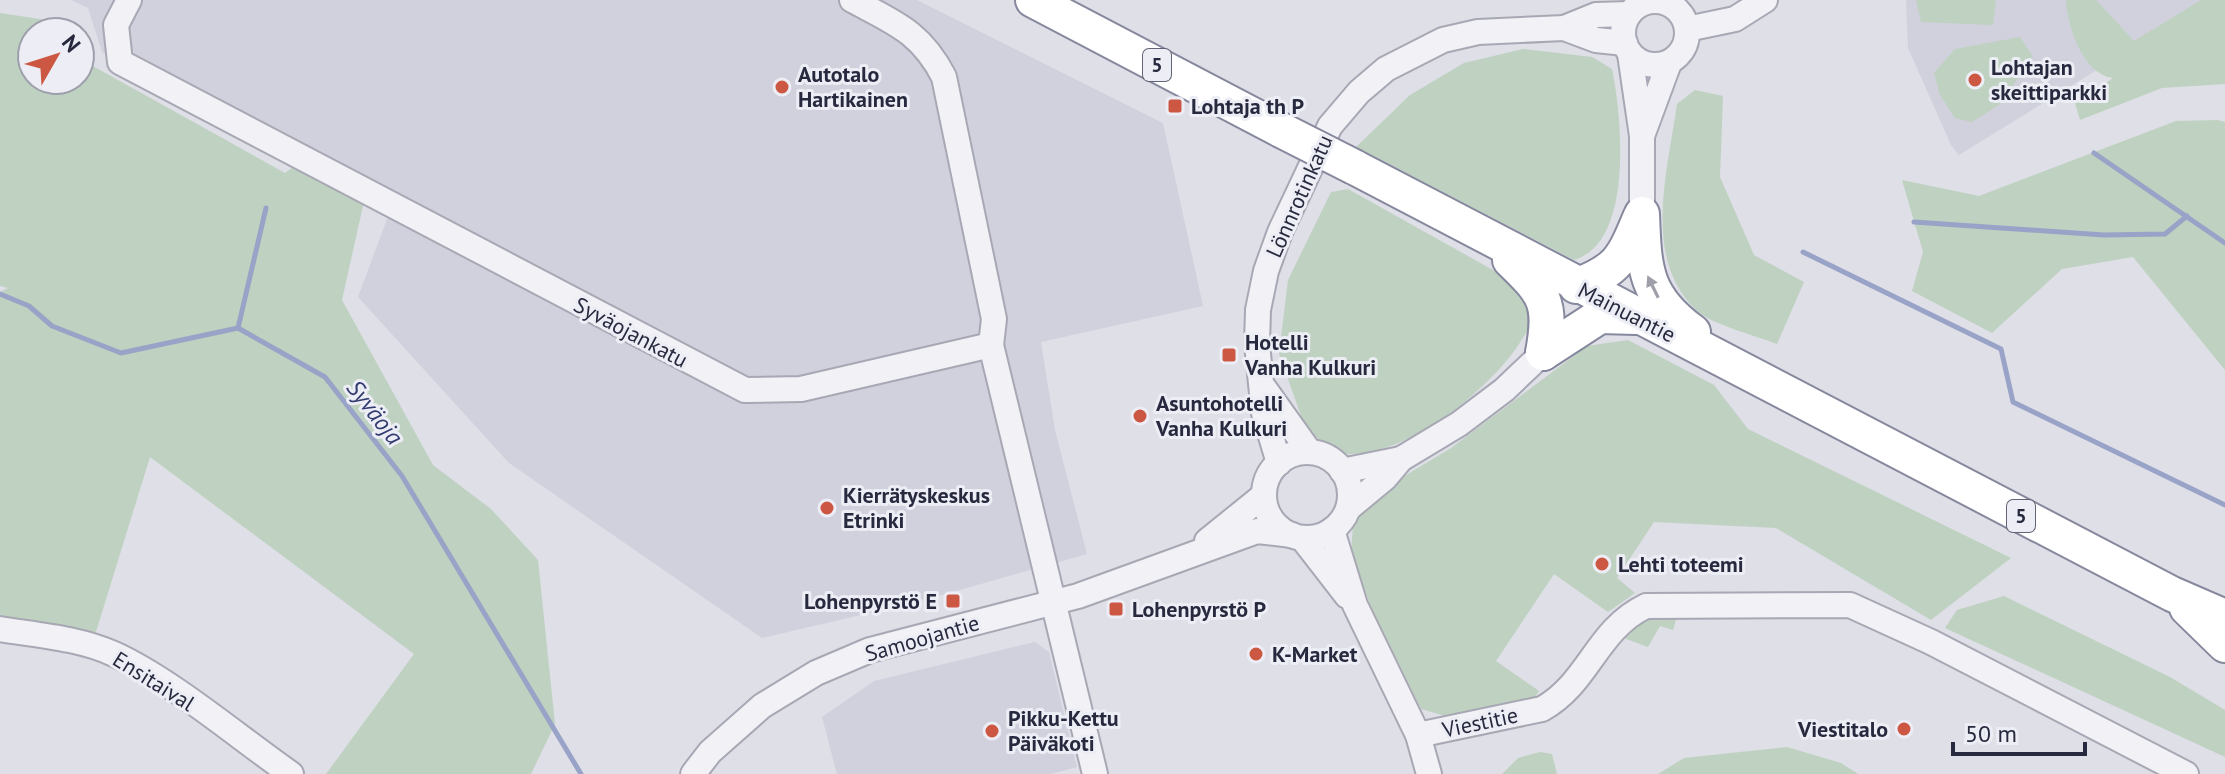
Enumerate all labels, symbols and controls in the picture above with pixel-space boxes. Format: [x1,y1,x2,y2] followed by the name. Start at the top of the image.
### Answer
[16,16,96,96] north arrow
[56,29,87,58] text: N
[1143,49,1171,81] road number: 5
[1991,53,2107,106] place label: Lohtajan skeittiparkki
[798,60,908,113] place label: Autotalo Hartikainen
[1966,71,1984,89] marker: Lohtajan skeittiparkki
[773,78,791,96] marker: Autotalo Hartikainen
[1191,92,1305,120] place label: Lohtaja th P
[1166,97,1184,115] marker: Lohtaja th P
[1259,130,1339,262] street label: Lönnrotinkatu
[1574,276,1680,348] street label: Mainuantie
[1646,276,1660,299] one-way arrow
[569,290,693,374] street label: Syväojankatu
[1244,328,1376,381] place label: Hotelli Vanha Kulkuri
[1220,346,1238,364] marker: Hotelli Vanha Kulkuri
[340,373,410,451] water label: Syväoja
[1155,389,1287,442] place label: Asuntohotelli Vanha Kulkuri
[1131,407,1149,425] marker: Asuntohotelli Vanha Kulkuri
[843,481,990,534] place label: Kierrätyskeskus Etrinki
[818,499,836,517] marker: Kierrätyskeskus Etrinki
[2007,500,2035,532] road number: 5
[1618,550,1744,578] place label: Lehti toteemi
[1593,555,1611,573] marker: Lehti toteemi
[804,587,937,615] place label: Lohenpyrstö E
[944,592,962,610] marker: Lohenpyrstö E
[1132,595,1267,623] place label: Lohenpyrstö P
[1107,600,1125,618] marker: Lohenpyrstö P
[862,608,982,668] street label: Samoojantie
[1272,640,1358,668] place label: K-Market
[108,645,201,717] street label: Ensitaival
[1247,645,1265,663] marker: K-Market
[1439,700,1520,744] street label: Viestitie
[1008,704,1119,757] place label: Pikku-Kettu Päiväkoti
[1953,706,2085,756] scale bar
[1797,715,1888,743] place label: Viestitalo
[1965,718,2017,749] text: 50 m
[1895,720,1913,738] marker: Viestitalo
[983,722,1001,740] marker: Pikku-Kettu Päiväkoti

